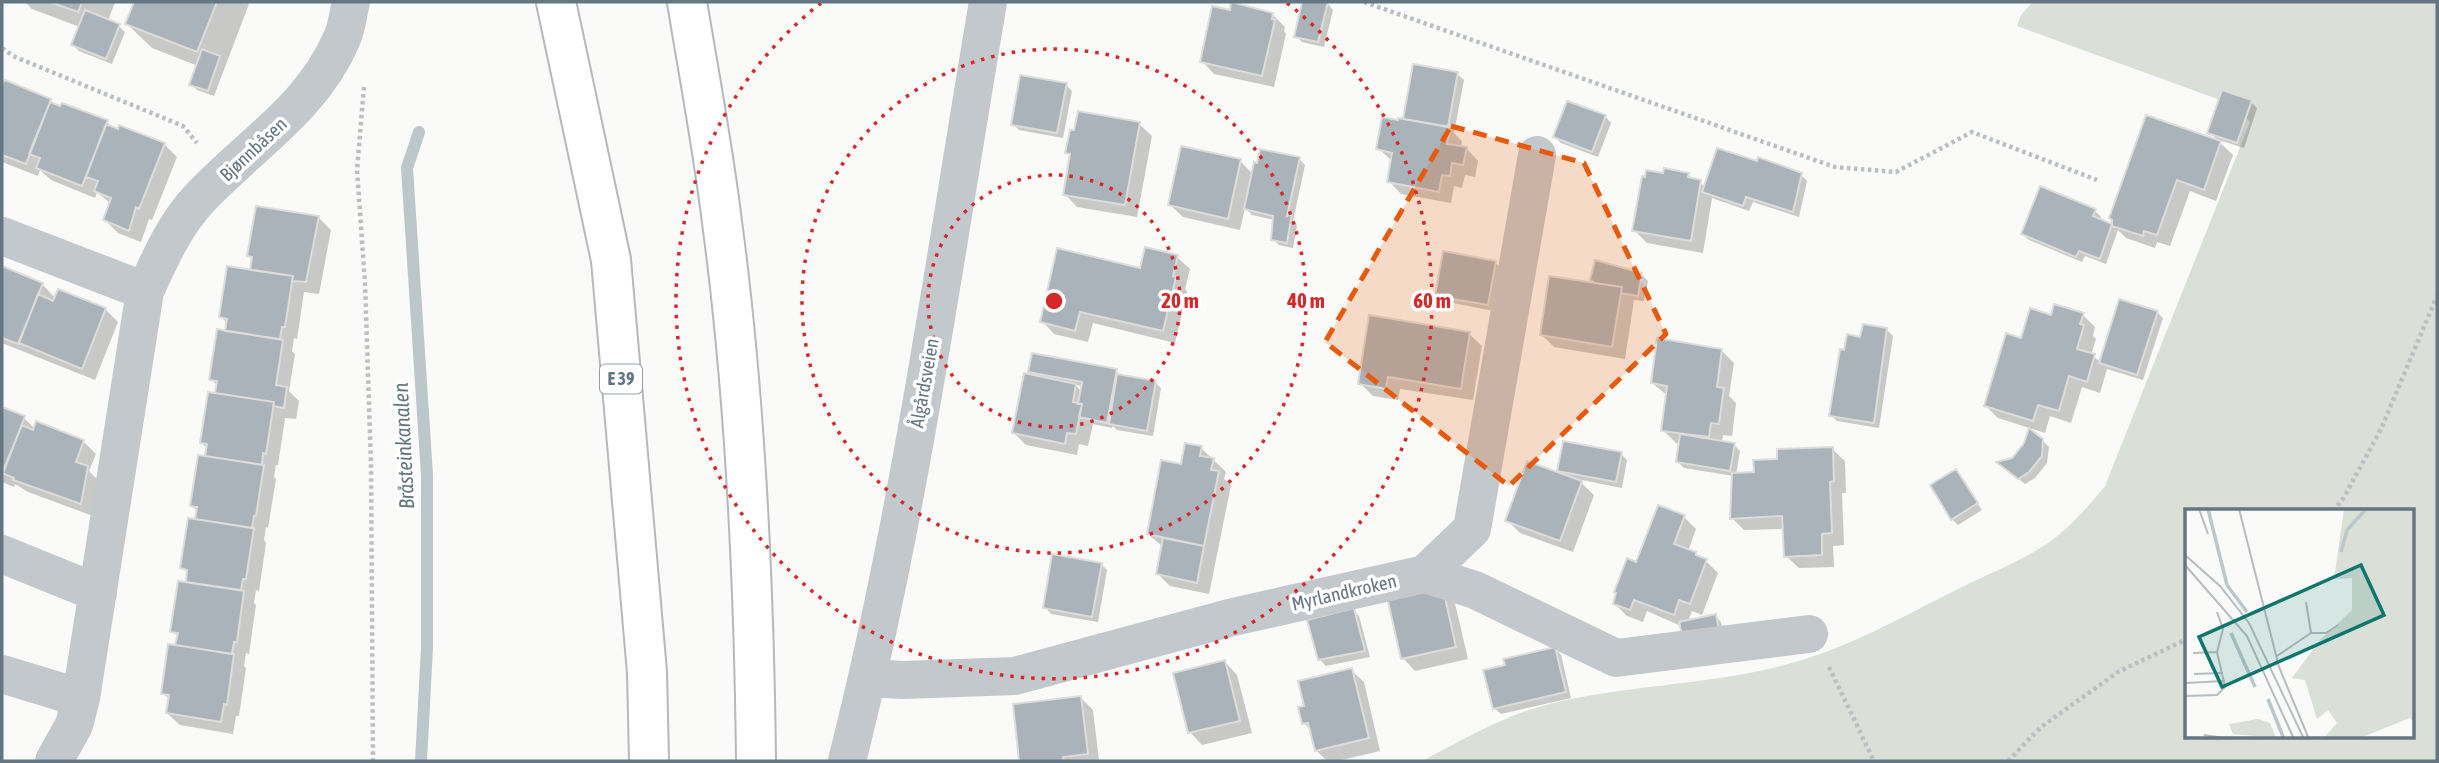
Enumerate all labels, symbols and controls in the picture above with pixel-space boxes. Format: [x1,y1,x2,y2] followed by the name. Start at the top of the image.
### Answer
[215,113,291,185] street label: Bjønnbåsen
[1161,288,1199,312] text: 20 m
[1286,288,1325,312] text: 40 m
[1413,288,1451,312] text: 60 m
[1042,289,1066,313] centre of rings
[905,337,943,429] street label: Ålgårdsveien
[600,365,642,394] road number: E 39
[388,382,418,510] water label: Bråsteinkanalen
[2185,509,2414,738] inset map
[1289,569,1399,615] street label: Myrlandkroken

